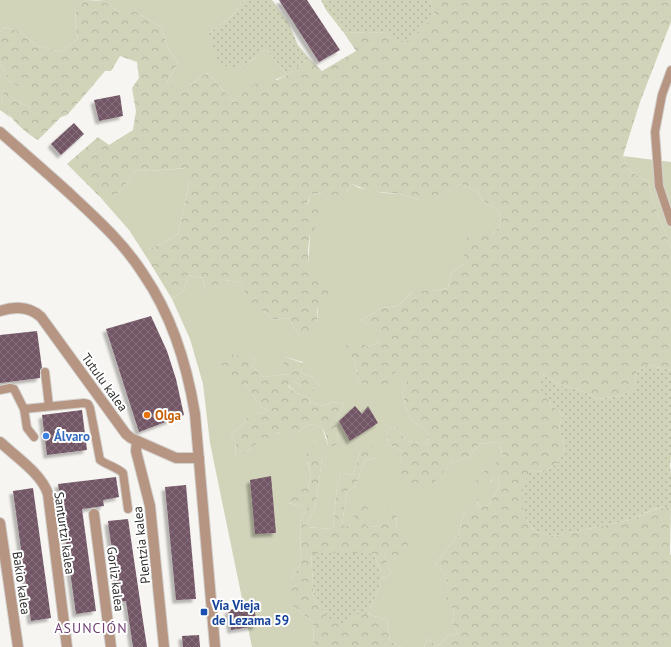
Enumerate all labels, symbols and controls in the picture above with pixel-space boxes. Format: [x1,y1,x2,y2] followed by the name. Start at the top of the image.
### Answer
[78,350,131,415] street label: Tutulu kalea
[155,407,181,424] place label: Olga
[142,410,152,420] marker: Olga
[54,428,90,445] place label: Álvaro
[41,431,51,441] marker: Álvaro
[50,491,79,576] street label: Santurtzi kalea
[129,505,154,585] street label: Plentzia kalea
[103,546,128,612] street label: Gorliz kalea
[9,550,34,616] street label: Bakio kalea
[211,597,289,629] place label: Vía Vieja de Lezama 59
[199,607,209,617] marker: Vía Vieja de Lezama 59
[54,619,128,637] district label: ASUNCIÓN

